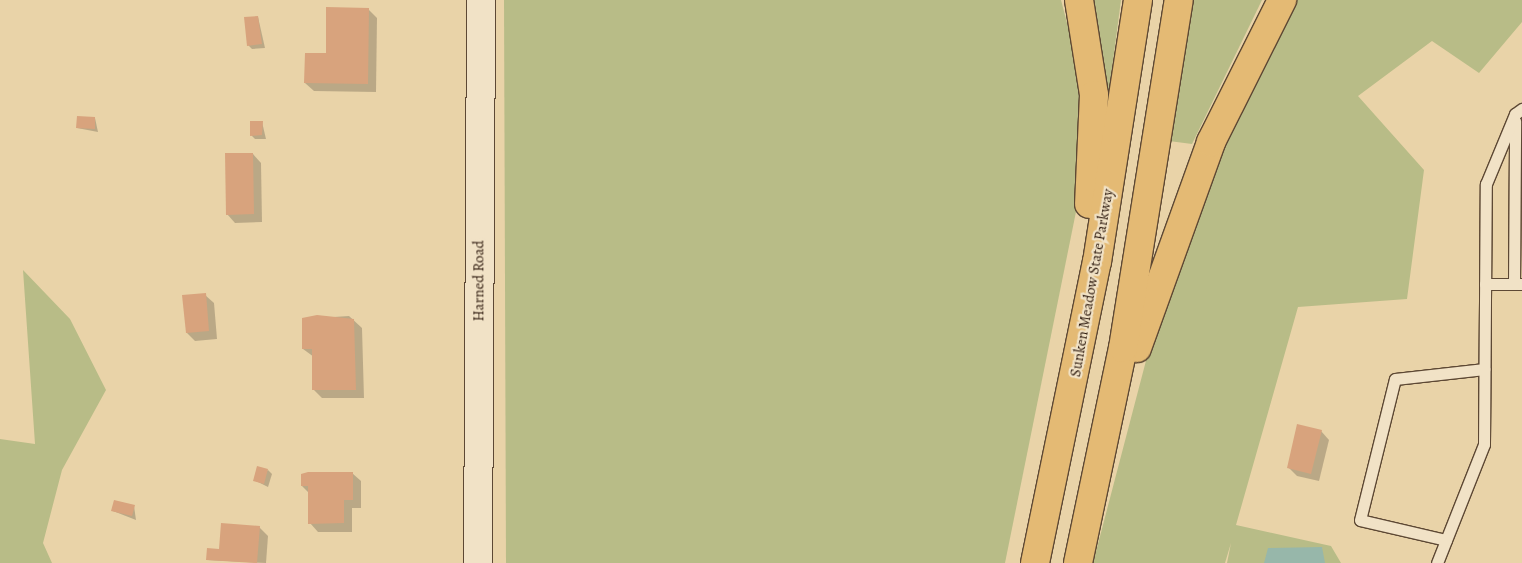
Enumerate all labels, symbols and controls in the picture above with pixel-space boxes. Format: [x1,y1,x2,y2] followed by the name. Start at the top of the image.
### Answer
[1067,188,1117,378] street label: Sunken Meadow State Parkway
[470,241,488,321] street label: Harned Road

